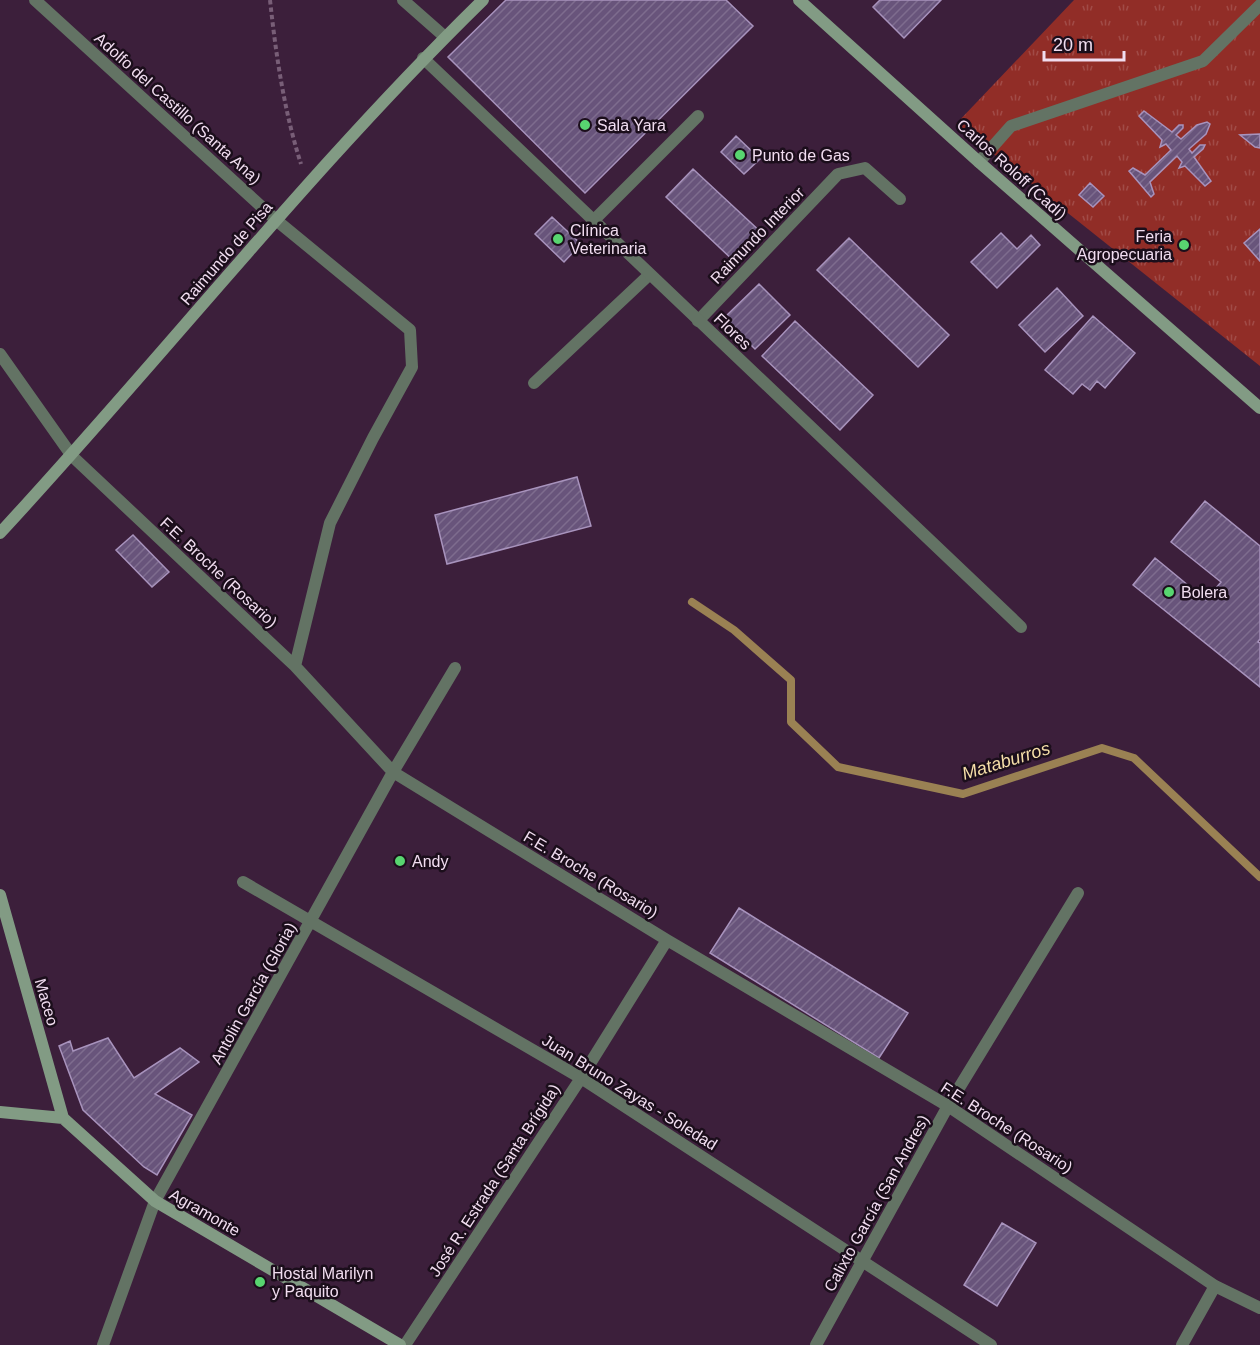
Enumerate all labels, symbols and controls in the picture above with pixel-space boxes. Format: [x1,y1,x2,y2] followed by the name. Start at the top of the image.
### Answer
[1044,24,1124,62] scale bar
[91,29,264,187] street label: Adolfo del Castillo (Santa Ana)
[1053,35,1093,55] text: 20 m
[954,116,1070,223] street label: Carlos Roloff (Cadí)
[597,117,666,134] place label: Sala Yara
[578,118,592,132] marker: Sala Yara
[752,147,850,164] place label: Punto de Gas
[733,148,747,162] marker: Punto de Gas
[707,183,808,287] street label: Raimundo Interior
[177,198,276,308] street label: Raimundo de Pisa
[570,222,647,257] place label: Clínica Veterinaria
[1077,228,1172,263] place label: Feria Agropecuaria
[551,232,565,246] marker: Clínica Veterinaria
[1177,238,1191,252] marker: Feria Agropecuaria
[711,310,755,353] street label: Flores
[157,514,280,631] street label: F.E. Broche (Rosario)
[1181,584,1227,601] place label: Bolera
[1162,585,1176,599] marker: Bolera
[960,738,1052,784] water label: Mataburros
[521,828,661,921] street label: F.E. Broche (Rosario)
[412,853,448,870] place label: Andy
[393,854,407,868] marker: Andy
[207,920,299,1067] street label: Antolin García (Gloria)
[32,977,61,1028] street label: Maceo
[539,1031,720,1153] street label: Juan Bruno Zayas - Soledad
[938,1079,1075,1176] street label: F.E. Broche (Rosario)
[426,1081,563,1280] street label: José R. Estrada (Santa Brígida)
[821,1112,932,1294] street label: Calixto García (San Andres)
[167,1186,243,1239] street label: Agramonte
[272,1265,373,1300] place label: Hostal Marilyn y Paquito
[253,1275,267,1289] marker: Hostal Marilyn y Paquito

